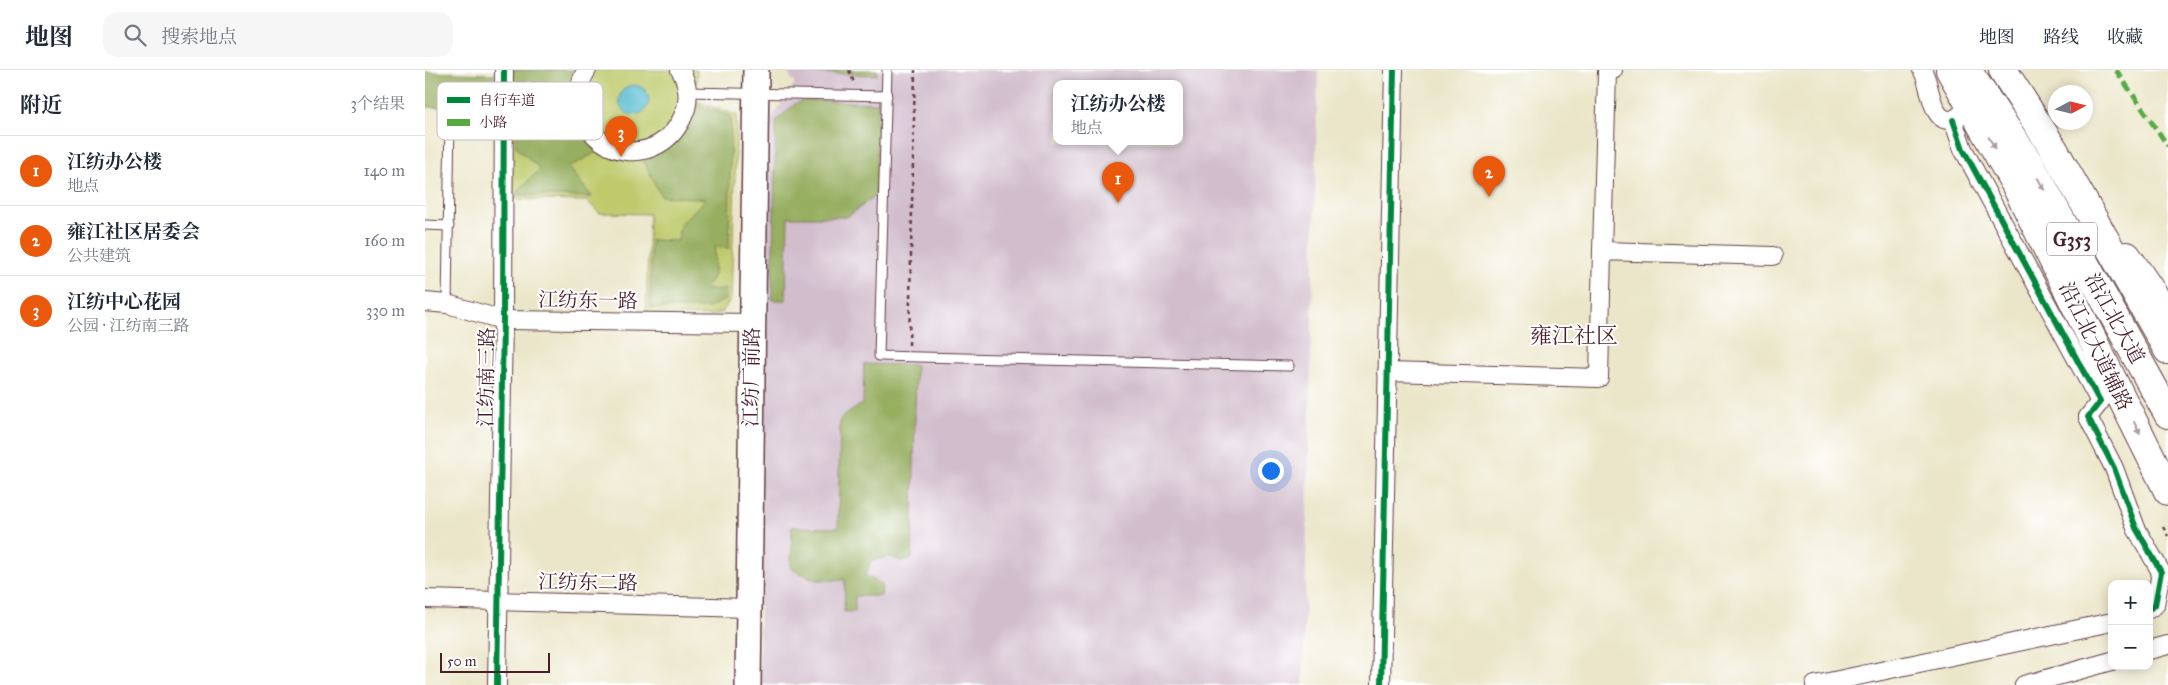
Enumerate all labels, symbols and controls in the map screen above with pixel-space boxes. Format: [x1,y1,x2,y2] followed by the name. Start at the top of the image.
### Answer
[103,12,453,57] search box
[121,21,149,49] icon: search
[25,22,73,52] text: 地图
[161,25,237,48] text: 搜索地点
[1979,26,2015,48] text: 地图
[2043,26,2079,48] text: 路线
[2107,26,2143,48] text: 收藏
[1053,80,1183,145] popup
[437,82,603,140] legend
[2048,85,2093,130] north arrow
[20,92,62,118] text: 附近
[479,92,535,109] text: 自行车道
[1070,92,1166,115] text: 江纺办公楼
[351,94,405,113] text: 3个结果
[479,114,507,131] text: 小路
[605,116,637,157] pin: 3
[1070,118,1103,137] text: 地点
[1988,135,1996,150] one-way arrow
[67,150,162,173] text: 江纺办公楼
[1473,156,1505,197] pin: 2
[33,161,39,180] text: 1
[364,161,405,180] text: 140 m
[1102,162,1134,203] pin: 1
[67,176,99,195] text: 地点
[2037,177,2046,191] one-way arrow
[67,220,200,243] text: 雍江社区居委会
[2047,222,2097,255] road number: G353
[32,231,40,250] text: 2
[364,231,405,250] text: 160 m
[67,246,131,265] text: 公共建筑
[2080,268,2150,368] street label: 沿江北大道
[2055,278,2137,414] street label: 沿江北大道辅路
[538,287,638,313] street label: 江纺东一路
[67,290,181,313] text: 江纺中心花园
[33,301,39,320] text: 3
[366,301,405,320] text: 330 m
[67,316,189,335] text: 公园 · 江纺南三路
[1530,322,1618,349] district label: 雍江社区
[473,327,499,427] street label: 江纺南三路
[738,327,764,427] street label: 江纺厂前路
[2133,421,2141,435] one-way arrow
[1258,458,1284,484] your location
[538,569,638,595] street label: 江纺东二路
[2108,580,2153,670] map controls
[2108,580,2153,625] button: +
[2108,625,2153,670] button: −
[440,650,550,673] scale bar
[447,653,476,670] text: 50 m

